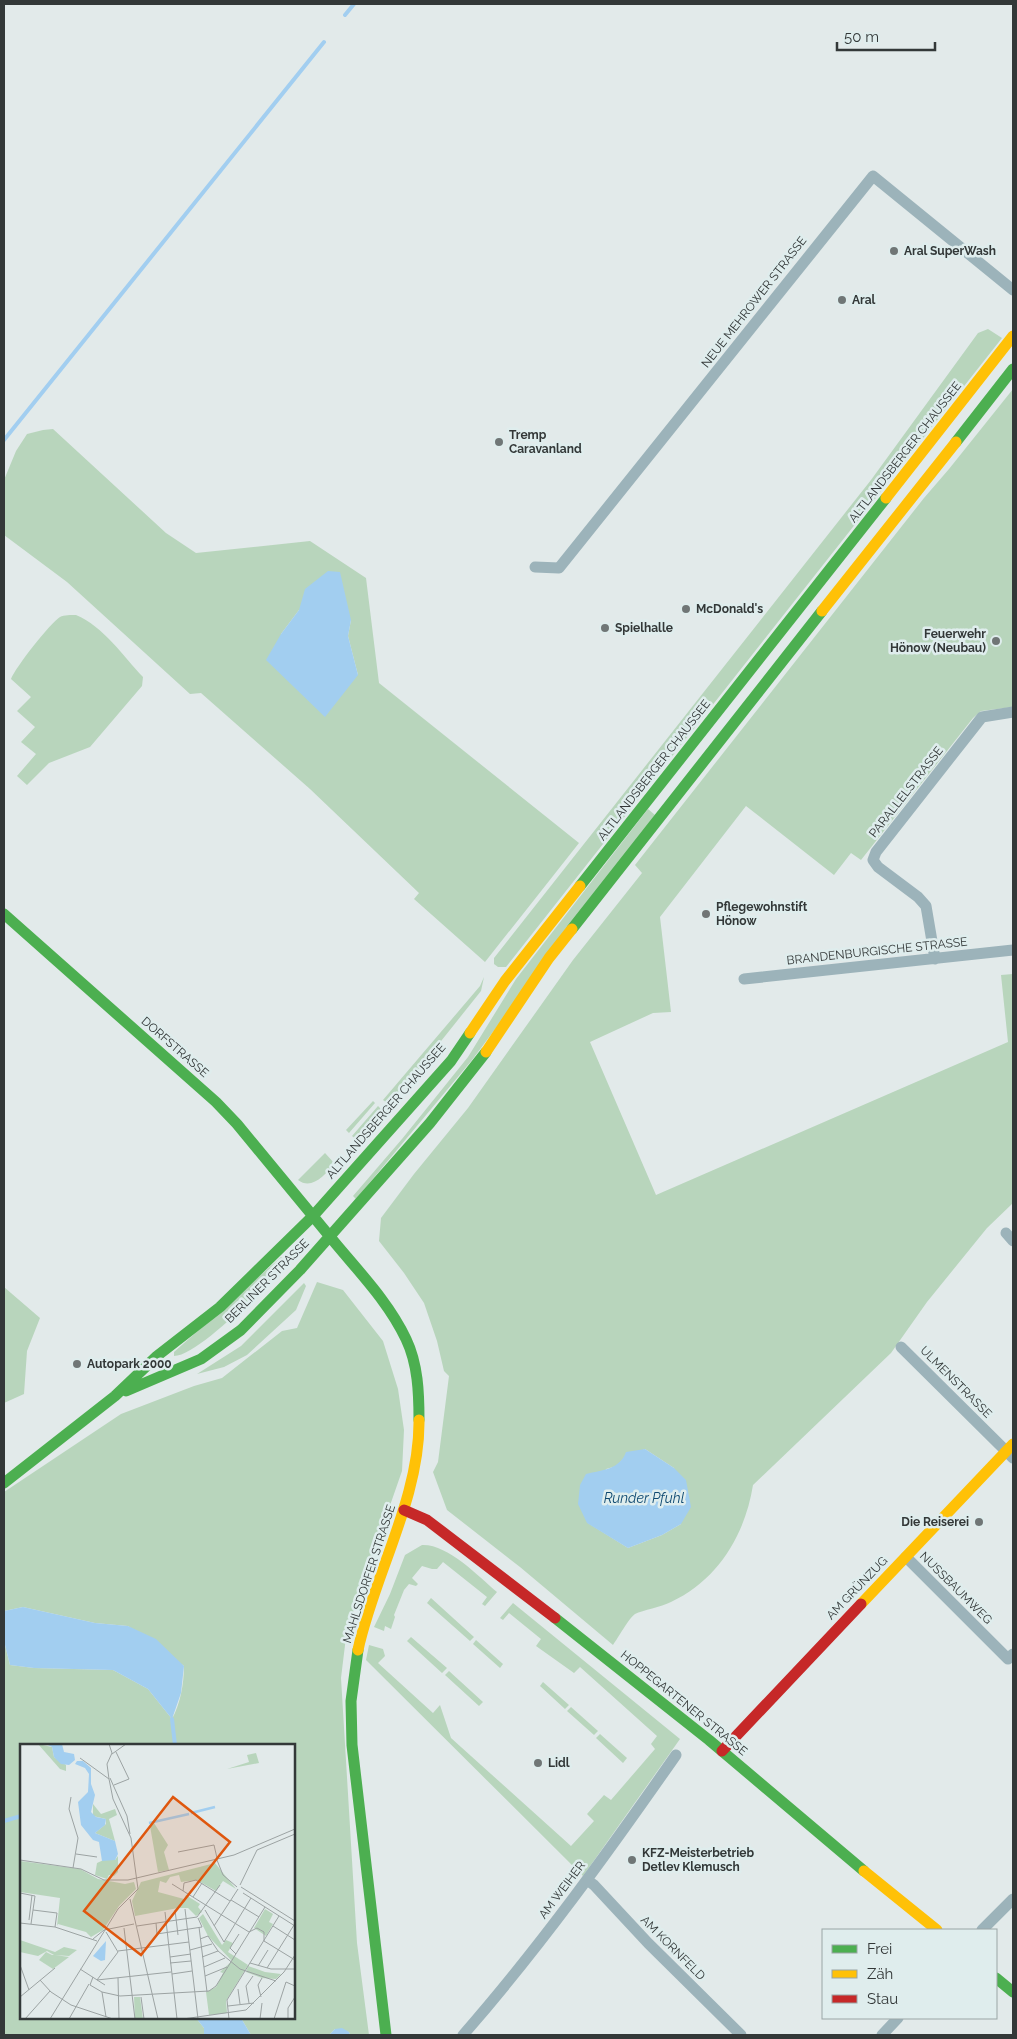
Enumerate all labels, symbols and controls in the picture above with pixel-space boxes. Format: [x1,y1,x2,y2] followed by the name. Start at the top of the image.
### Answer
[837,20,934,52] scale bar
[844,28,879,46] text: 50 m
[699,234,809,370] street label: NEUE MEHROWER STRASSE
[904,244,996,258] place label: Aral SuperWash
[888,245,900,257] marker: Aral SuperWash
[852,293,876,307] place label: Aral
[836,294,848,306] marker: Aral
[846,379,964,525] street label: ALTLANDSBERGER CHAUSSEE
[509,428,582,456] place label: Tremp Caravanland
[493,436,505,448] marker: Tremp Caravanland
[696,602,763,616] place label: McDonald's
[680,603,692,615] marker: McDonald's
[615,621,673,635] place label: Spielhalle
[599,622,611,634] marker: Spielhalle
[890,627,986,655] place label: Feuerwehr Hönow (Neubau)
[990,635,1002,647] marker: Feuerwehr Hönow (Neubau)
[595,697,713,843] street label: ALTLANDSBERGER CHAUSSEE
[866,744,946,840] street label: PARALLELSTRASSE
[716,900,808,928] place label: Pflegewohnstift Hönow
[700,908,712,920] marker: Pflegewohnstift Hönow
[786,935,968,967] street label: BRANDENBURGISCHE STRASSE
[138,1014,212,1080] street label: DORFSTRASSE
[324,1041,448,1181] street label: ALTLANDSBERGER CHAUSSEE
[222,1236,312,1326] street label: BERLINER STRASSE
[917,1343,995,1421] street label: ULMENSTRASSE
[87,1357,172,1371] place label: Autopark 2000
[71,1358,83,1370] marker: Autopark 2000
[604,1490,685,1506] water label: Runder Pfuhl
[340,1503,398,1645] street label: MAHLSDORFER STRASSE
[901,1515,969,1529] place label: Die Reiserei
[973,1516,985,1528] marker: Die Reiserei
[917,1549,995,1627] street label: NUSSBAUMWEG
[824,1554,890,1622] street label: AM GRÜNZUG
[618,1648,750,1758] street label: HOPPEGARTENER STRASSE
[20,1744,295,2019] inset map
[548,1756,570,1770] place label: Lidl
[532,1757,544,1769] marker: Lidl
[642,1846,754,1874] place label: KFZ-Meisterbetrieb Detlev Klemusch
[626,1854,638,1866] marker: KFZ-Meisterbetrieb Detlev Klemusch
[536,1858,588,1921] street label: AM WEIHER
[638,1913,708,1983] street label: AM KORNFELD
[822,1929,997,2019] legend
[867,1940,892,1958] text: Frei
[867,1965,893,1983] text: Zäh
[867,1990,898,2008] text: Stau

